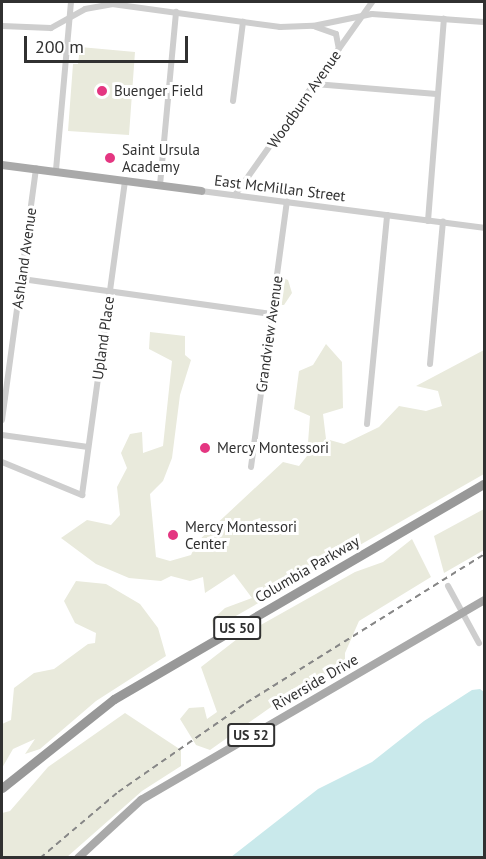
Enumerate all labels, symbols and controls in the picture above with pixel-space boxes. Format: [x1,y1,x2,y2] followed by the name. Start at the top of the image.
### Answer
[27,24,190,62] scale bar
[35,35,84,58] text: 200 m
[263,46,345,152] street label: Woodburn Avenue
[114,82,203,100] place label: Buenger Field
[95,84,109,98] marker: Buenger Field
[122,140,200,175] place label: Saint Ursula Academy
[103,151,117,165] marker: Saint Ursula Academy
[213,171,347,205] street label: East McMillan Street
[8,206,40,310] street label: Ashland Avenue
[252,274,286,394] street label: Grandview Avenue
[88,295,118,381] street label: Upland Place
[217,439,330,457] place label: Mercy Montessori
[198,441,212,455] marker: Mercy Montessori
[185,517,298,552] place label: Mercy Montessori Center
[166,528,180,542] marker: Mercy Montessori Center
[252,532,362,606] street label: Columbia Parkway
[213,617,261,639] road number: US 50
[269,650,361,714] street label: Riverside Drive
[227,724,275,746] road number: US 52

